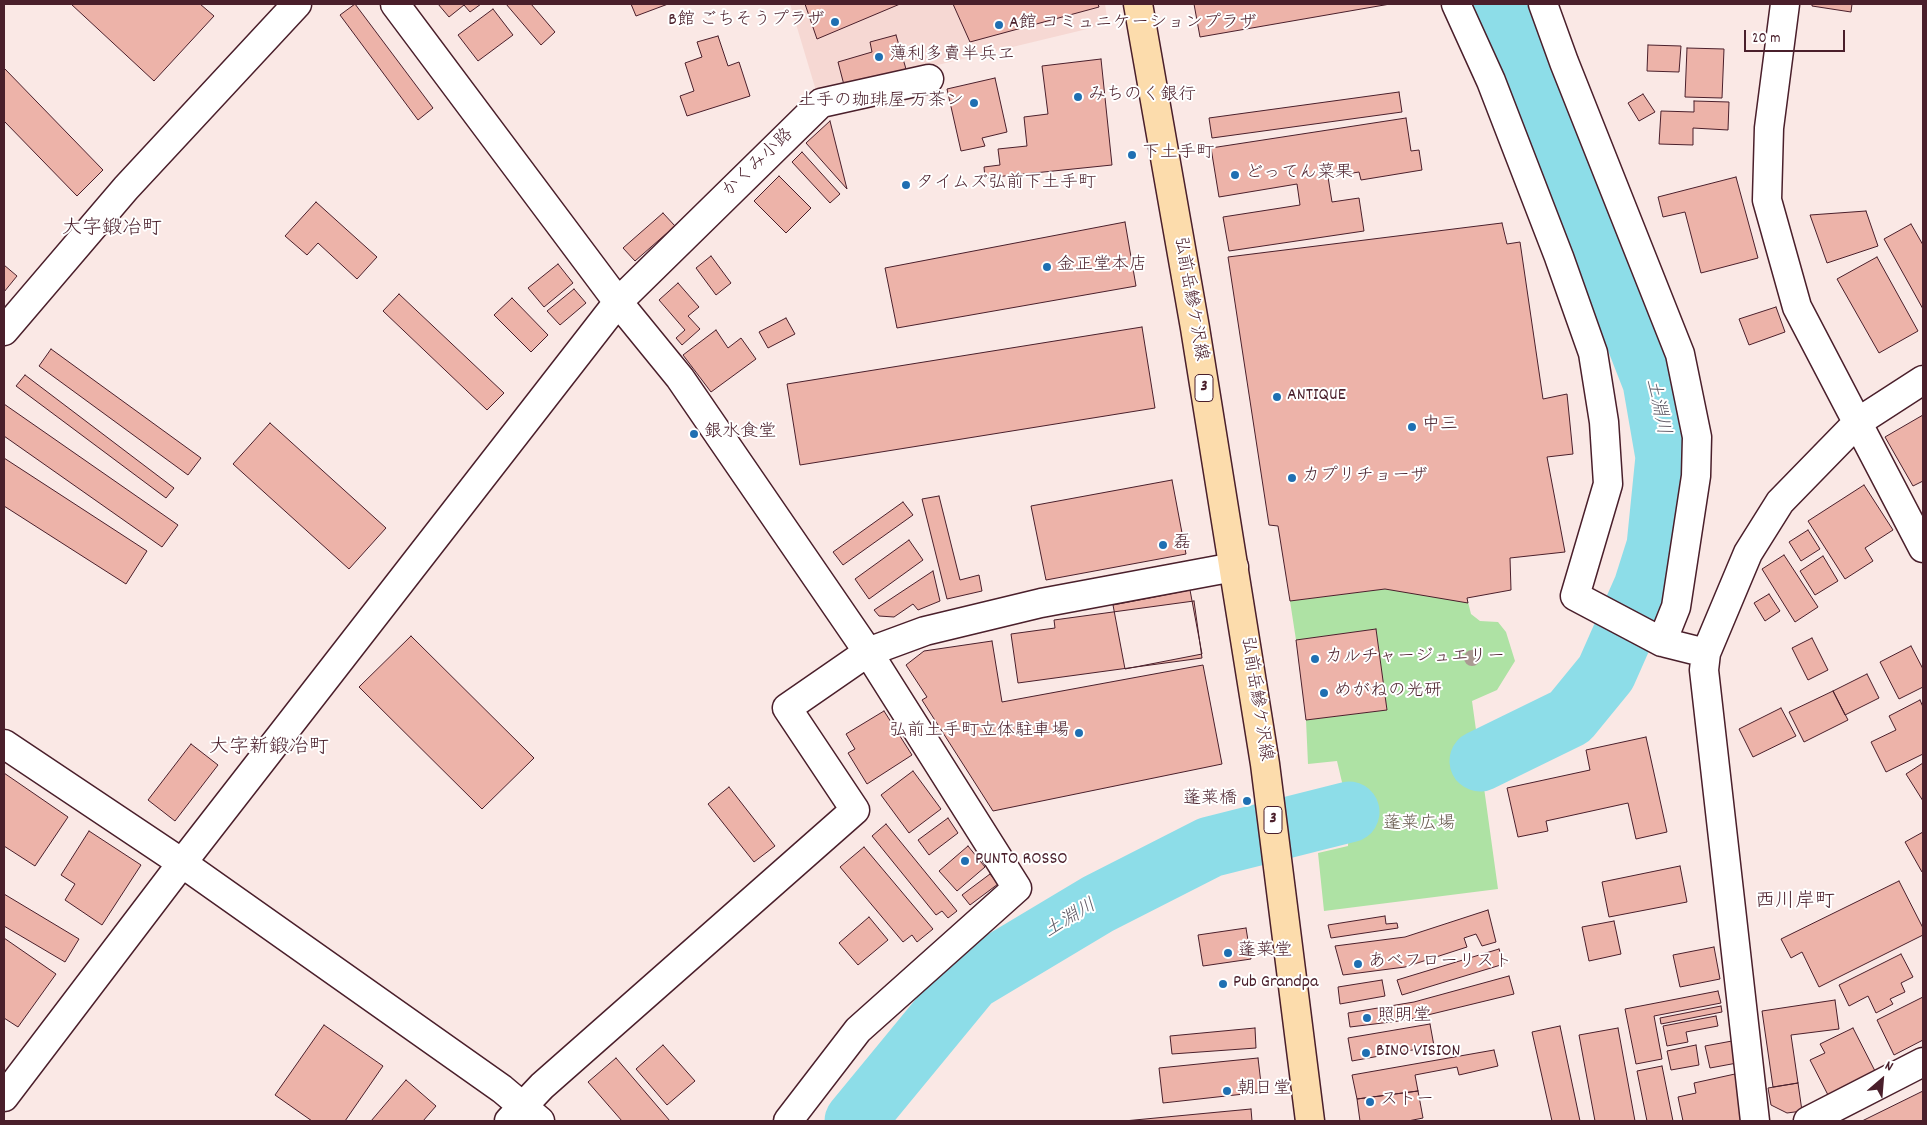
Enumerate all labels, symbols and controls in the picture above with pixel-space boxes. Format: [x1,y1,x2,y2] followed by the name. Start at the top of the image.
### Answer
[668,11,825,33] place label: B館 ごちそうプラザ
[1009,14,1257,36] place label: A館 コミュニケーションプラザ
[829,16,841,28] marker: B館 ごちそうプラザ
[993,19,1005,31] marker: A館 コミュニケーションプラザ
[1747,20,1848,52] scale bar
[1752,28,1780,50] text: 20 m
[889,46,1015,68] place label: 薄利多賣半兵ヱ
[873,51,885,63] marker: 薄利多賣半兵ヱ
[1088,86,1196,108] place label: みちのく銀行
[1072,91,1084,103] marker: みちのく銀行
[798,92,964,114] place label: 土手の珈琲屋 万茶ン
[968,97,980,109] marker: 土手の珈琲屋 万茶ン
[719,125,799,203] street label: かくみ小路
[1142,144,1214,166] place label: 下土手町
[1126,149,1138,161] marker: 下土手町
[1245,164,1353,186] place label: どってん菜果
[1229,169,1241,181] marker: どってん菜果
[916,174,1096,196] place label: タイムズ弘前下土手町
[900,179,912,191] marker: タイムズ弘前下土手町
[62,218,162,242] district label: 大字鍛冶町
[1167,235,1211,363] street label: 弘前岳鰺ケ沢線
[1057,256,1147,278] place label: 金正堂本店
[1041,261,1053,273] marker: 金正堂本店
[1195,374,1213,402] road number: 3
[1639,377,1673,437] water label: 土淵川
[1287,386,1346,408] place label: ANTIQUE
[1271,391,1283,403] marker: ANTIQUE
[1422,416,1458,438] place label: 中三
[1406,421,1418,433] marker: 中三
[704,423,776,445] place label: 銀水食堂
[688,428,700,440] marker: 銀水食堂
[1302,467,1428,489] place label: カプリチョーザ
[1286,472,1298,484] marker: カプリチョーザ
[1173,534,1191,556] place label: 磊
[1157,539,1169,551] marker: 磊
[1234,635,1276,763] street label: 弘前岳鰺ケ沢線
[1325,648,1505,670] place label: カルチャージュエリー
[1309,653,1321,665] marker: カルチャージュエリー
[1334,682,1442,704] place label: めがねの光研
[1318,687,1330,699] marker: めがねの光研
[889,722,1069,744] place label: 弘前土手町立体駐車場
[1073,727,1085,739] marker: 弘前土手町立体駐車場
[209,737,329,761] district label: 大字新鍛冶町
[1183,790,1237,812] place label: 蓬莱橋
[1241,795,1253,807] marker: 蓬莱橋
[1264,806,1282,834] road number: 3
[1383,815,1455,837] park label: 蓬莱広場
[975,850,1068,872] place label: PUNTO ROSSO
[959,855,971,867] marker: PUNTO ROSSO
[1755,891,1835,915] district label: 西川岸町
[1041,896,1101,944] water label: 土淵川
[1238,942,1292,964] place label: 蓬莱堂
[1222,947,1234,959] marker: 蓬莱堂
[1368,953,1512,975] place label: あべフローリスト
[1352,958,1364,970] marker: あべフローリスト
[1233,973,1319,995] place label: Pub Grandpa
[1217,978,1229,990] marker: Pub Grandpa
[1377,1007,1431,1029] place label: 照明堂
[1361,1012,1373,1024] marker: 照明堂
[1376,1042,1460,1064] place label: BINO VISION
[1360,1047,1372,1059] marker: BINO VISION
[1857,1055,1907,1105] north arrow
[1881,1056,1896,1077] text: N
[1237,1080,1291,1102] place label: 朝日堂
[1221,1085,1233,1097] marker: 朝日堂
[1380,1091,1434,1113] place label: ストー
[1364,1096,1376,1108] marker: ストー

